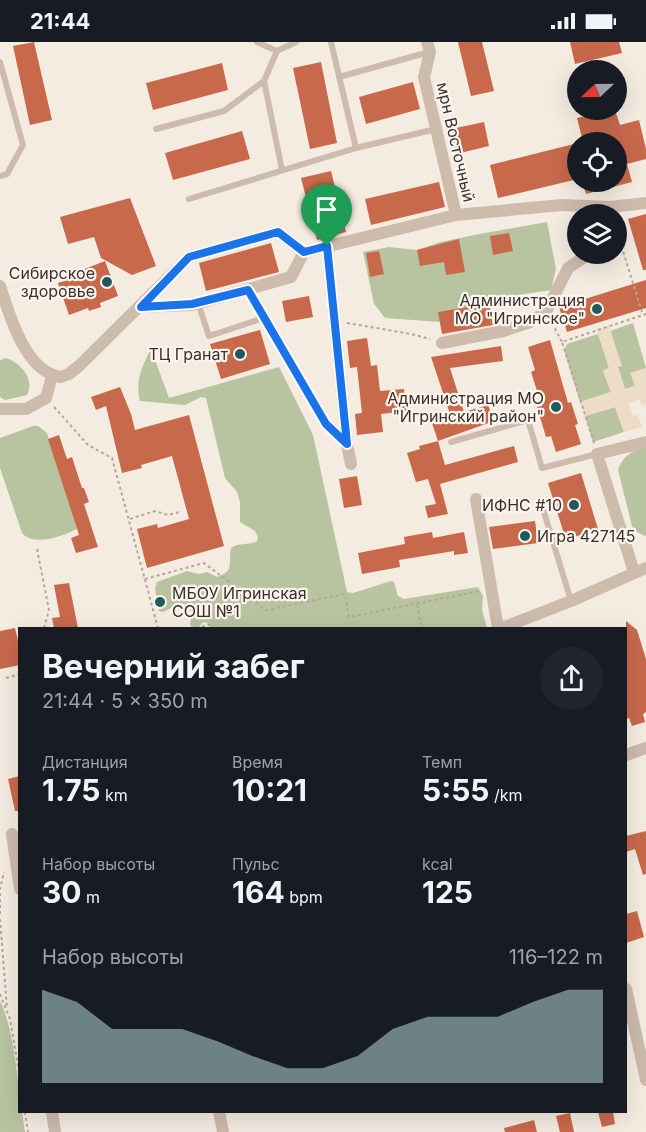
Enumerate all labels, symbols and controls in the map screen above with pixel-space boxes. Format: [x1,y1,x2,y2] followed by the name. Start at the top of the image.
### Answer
[30,8,90,34] text: 21:44
[567,60,627,120] north arrow
[567,60,627,264] map controls
[433,80,479,204] street label: мрн Восточный
[567,132,627,192] button: locate
[301,184,352,246] pin
[310,193,343,226] icon: arrive
[567,204,627,264] button: layers
[9,263,95,301] place label: Сибирское здоровье
[100,275,114,289] marker: Сибирское здоровье
[455,290,585,328] place label: Администрация МО "Игринское"
[590,302,604,316] marker: Администрация МО "Игринское"
[148,344,229,364] place label: ТЦ Гранат
[233,347,247,361] marker: ТЦ Гранат
[387,388,544,426] place label: Администрация МО "Игринский район"
[549,400,563,414] marker: Администрация МО "Игринский район"
[482,495,562,515] place label: ИФНС #10
[567,498,581,512] marker: ИФНС #10
[537,526,635,546] place label: Игра 427145
[518,529,532,543] marker: Игра 427145
[172,583,307,621] place label: МБОУ Игринская СОШ №1
[153,595,167,609] marker: МБОУ Игринская СОШ №1
[42,646,305,686] text: Вечерний забег
[540,647,603,710] button: share
[42,689,208,713] text: 21:44 · 5 × 350 m
[42,752,128,772] text: Дистанция
[232,752,283,772] text: Время
[422,752,462,772] text: Темп
[42,772,101,808] text: 1.75
[232,772,307,808] text: 10:21
[422,772,490,808] text: 5:55
[101,785,128,805] text: km
[490,785,523,805] text: /km
[42,854,155,874] text: Набор высоты
[232,854,280,874] text: Пульс
[422,854,453,874] text: kcal
[42,874,82,910] text: 30
[232,874,285,910] text: 164
[422,874,473,910] text: 125
[82,887,100,907] text: m
[285,887,323,907] text: bpm
[42,945,184,969] text: Набор высоты
[509,945,603,969] text: 116–122 m

